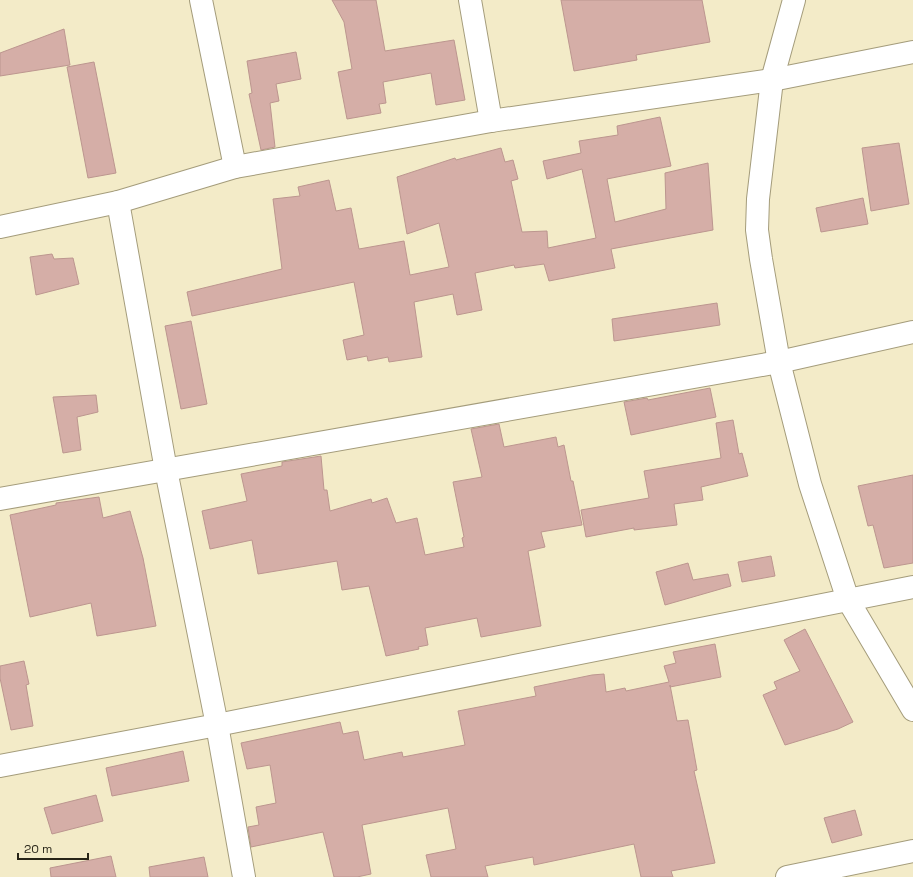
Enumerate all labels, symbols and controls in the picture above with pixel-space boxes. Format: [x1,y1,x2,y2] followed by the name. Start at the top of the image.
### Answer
[18,835,88,861] scale bar
[24,841,52,857] text: 20 m

